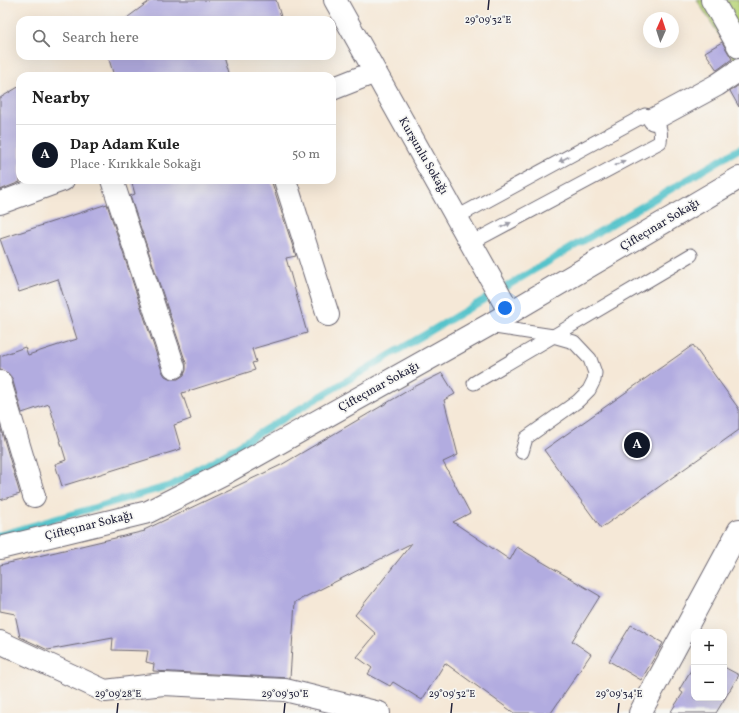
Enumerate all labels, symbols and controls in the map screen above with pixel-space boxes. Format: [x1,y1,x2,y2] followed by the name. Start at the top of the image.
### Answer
[643,12,679,48] north arrow
[465,13,511,27] text: 29°09'32"E
[16,16,336,60] search box
[30,27,52,49] icon: search
[62,28,139,49] text: Search here
[32,87,90,110] text: Nearby
[394,114,452,198] street label: Kurşunlu Sokağı
[70,135,180,156] text: Dap Adam Kule
[40,146,50,164] text: A
[292,146,320,164] text: 50 m
[558,155,570,162] one-way arrow
[70,156,201,174] text: Place · Kırıkkale Sokağı
[615,160,626,167] one-way arrow
[617,195,703,255] street label: Çifteçınar Sokağı
[500,221,512,228] one-way arrow
[495,298,515,318] your location
[336,358,423,416] street label: Çifteçınar Sokağı
[624,430,650,460] pin: A
[43,507,135,545] street label: Çifteçınar Sokağı
[691,629,727,701] map controls
[691,629,727,665] button: +
[691,665,727,701] button: −
[95,687,141,701] text: 29°09'28"E
[261,687,309,701] text: 29°09'30"E
[429,687,475,701] text: 29°09'32"E
[595,687,643,701] text: 29°09'34"E

